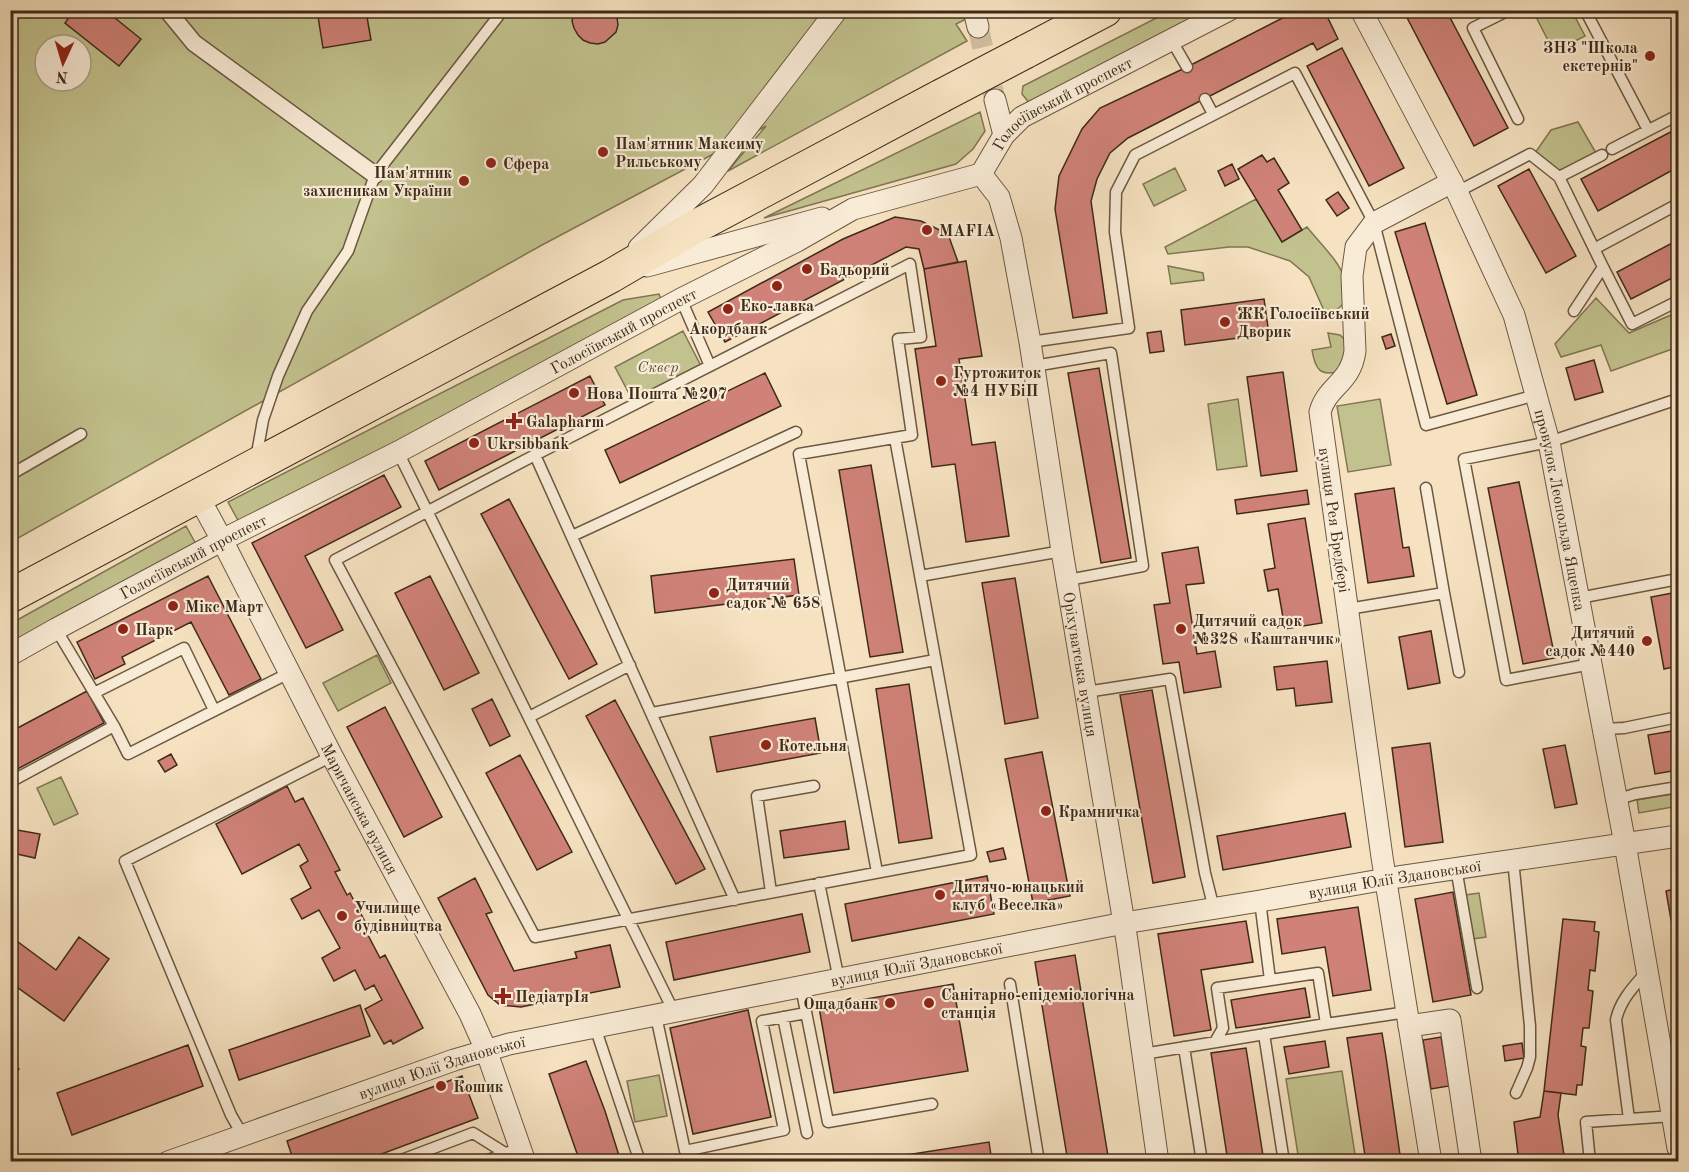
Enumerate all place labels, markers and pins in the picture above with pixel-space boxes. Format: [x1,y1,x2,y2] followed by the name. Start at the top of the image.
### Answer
[1543,41,1638,75] place label: ЗНЗ "Школа екстернів"
[1643,49,1657,63] marker: ЗНЗ "Школа екстернів"
[615,137,764,171] place label: Пам'ятник Максиму Рильському
[596,145,610,159] marker: Пам'ятник Максиму Рильському
[484,156,498,170] marker: Сфера
[503,157,549,173] place label: Сфера
[303,166,453,200] place label: Пам'ятник захисникам України
[457,174,471,188] marker: Пам'ятник захисникам України
[920,223,934,237] marker: MAFIA
[939,224,995,240] place label: MAFIA
[800,262,814,276] marker: Бадьорий
[819,263,890,279] place label: Бадьорий
[770,279,784,293] marker: Еко-лавка
[740,299,814,315] place label: Еко-лавка
[721,302,735,316] marker: Акордбанк
[1237,307,1370,341] place label: ЖК Голосіївський Дворик
[1218,315,1232,329] marker: ЖК Голосіївський Дворик
[689,322,768,338] place label: Акордбанк
[953,366,1042,400] place label: Гуртожиток №4 НУБіП
[934,374,948,388] marker: Гуртожиток №4 НУБіП
[567,386,581,400] marker: Нова Пошта №207
[586,387,727,403] place label: Нова Пошта №207
[507,414,521,428] marker: Galapharm
[526,415,604,431] place label: Galapharm
[467,436,481,450] marker: Ukrsibbank
[486,437,569,453] place label: Ukrsibbank
[726,578,820,612] place label: Дитячий садок № 658
[707,586,721,600] marker: Дитячий садок № 658
[166,599,180,613] marker: Мікс Март
[185,600,263,616] place label: Мікс Март
[1193,614,1341,648] place label: Дитячий садок №328 «Каштанчик»
[116,622,130,636] marker: Парк
[1174,622,1188,636] marker: Дитячий садок №328 «Каштанчик»
[135,623,174,639] place label: Парк
[1545,626,1635,660] place label: Дитячий садок №440
[1640,634,1654,648] marker: Дитячий садок №440
[759,738,773,752] marker: Котельня
[778,739,847,755] place label: Котельня
[1039,804,1053,818] marker: Крамничка
[1058,805,1140,821] place label: Крамничка
[952,880,1084,914] place label: Дитячо-юнацький клуб «Веселка»
[933,888,947,902] marker: Дитячо-юнацький клуб «Веселка»
[354,901,442,935] place label: Училище будівництва
[335,909,349,923] marker: Училище будівництва
[941,988,1135,1022] place label: Санітарно-епідеміологічна станція
[496,989,510,1003] marker: ПедіатрІя
[515,990,589,1006] place label: ПедіатрІя
[883,996,897,1010] marker: Ощадбанк
[922,996,936,1010] marker: Санітарно-епідеміологічна станція
[803,997,879,1013] place label: Ощадбанк
[434,1079,448,1093] marker: Кошик
[453,1080,504,1096] place label: Кошик

